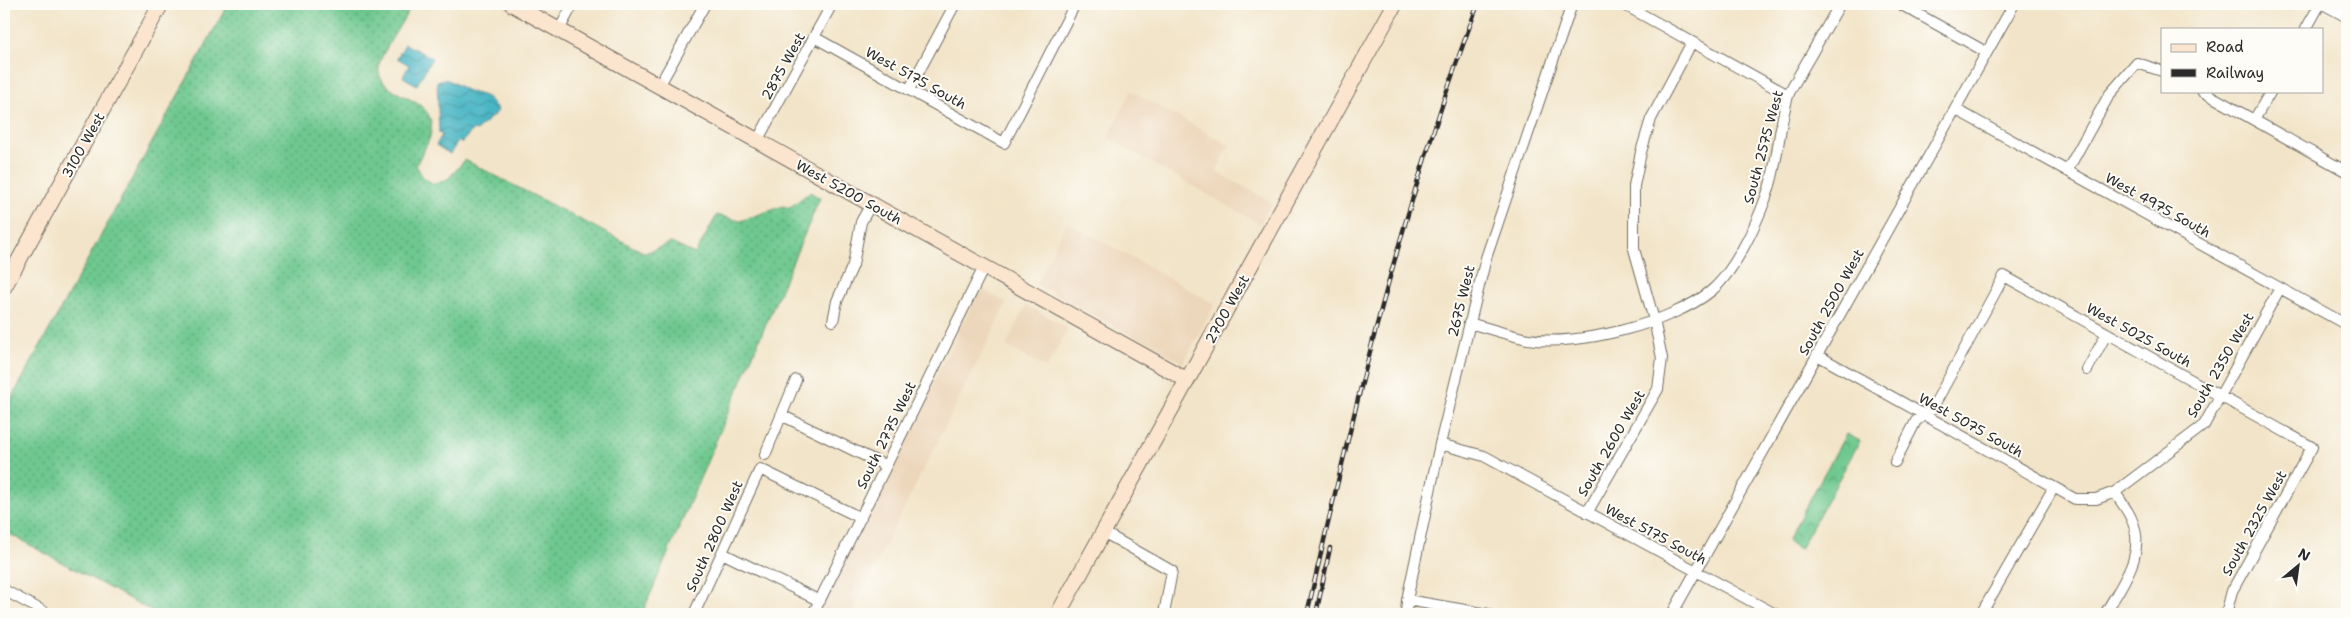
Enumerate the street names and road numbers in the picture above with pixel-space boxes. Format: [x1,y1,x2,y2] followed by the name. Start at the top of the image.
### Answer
[757,29,809,103] street label: 2875 West
[862,43,970,113] street label: West 5175 South
[1739,88,1787,206] street label: South 2575 West
[58,109,108,181] street label: 3100 West
[793,155,905,229] street label: West 5200 South
[2102,169,2214,241] street label: West 4975 South
[1794,246,1868,358] street label: South 2500 West
[1443,263,1479,339] street label: 2675 West
[1201,271,1253,347] street label: 2700 West
[2083,299,2195,371] street label: West 5025 South
[2183,309,2257,421] street label: South 2350 West
[852,378,920,492] street label: South 2775 West
[1573,387,1649,499] street label: South 2600 West
[1915,389,2027,461] street label: West 5075 South
[2218,467,2290,579] street label: South 2325 West
[681,477,747,595] street label: South 2800 West
[1602,500,1710,568] street label: West 5175 South

